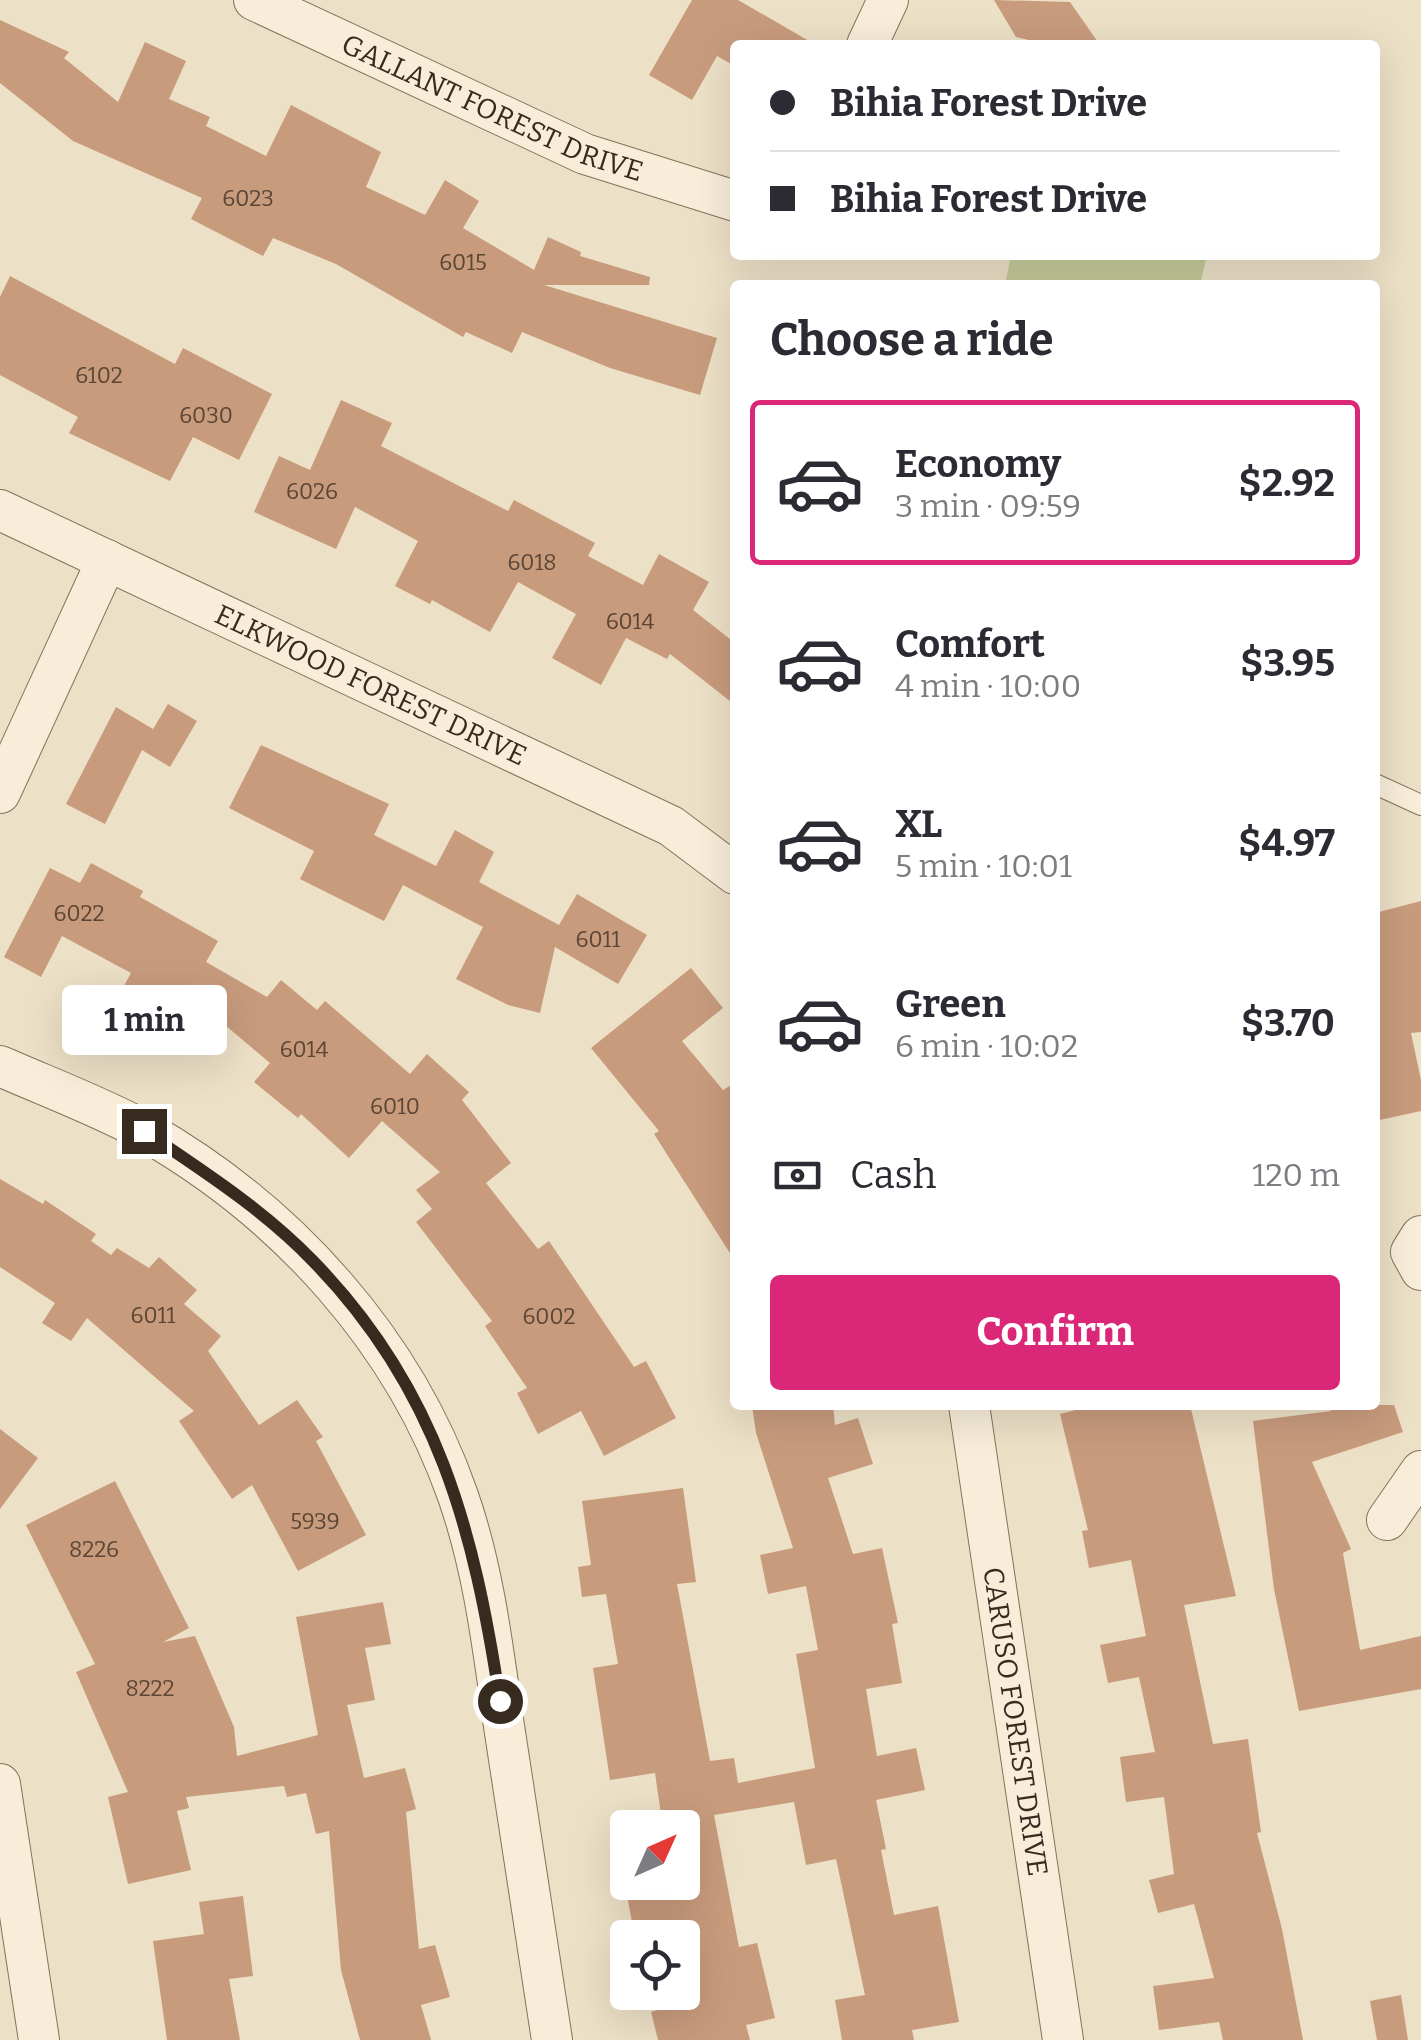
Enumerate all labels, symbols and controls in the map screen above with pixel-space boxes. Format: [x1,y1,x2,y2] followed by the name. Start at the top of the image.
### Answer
[337,27,647,188] street label: GALLANT FOREST DRIVE
[830,80,1147,126] text: Bihia Forest Drive
[830,176,1147,222] text: Bihia Forest Drive
[222,185,274,212] house number: 6023
[439,249,487,276] house number: 6015
[770,313,1053,367] text: Choose a ride
[75,362,123,389] house number: 6102
[179,402,233,429] house number: 6030
[775,438,865,528] icon: car
[895,441,1061,487] text: Economy
[1239,460,1335,506] text: $2.92
[286,478,338,505] house number: 6026
[895,487,1081,525] text: 3 min · 09:59
[507,549,557,576] house number: 6018
[210,597,532,772] street label: ELKWOOD FOREST DRIVE
[606,608,655,635] house number: 6014
[775,618,865,708] icon: car
[895,621,1045,667] text: Comfort
[1240,640,1335,686] text: $3.95
[895,667,1081,705] text: 4 min · 10:00
[775,798,865,888] icon: car
[895,801,942,847] text: XL
[1238,820,1335,866] text: $4.97
[895,847,1072,885] text: 5 min · 10:01
[54,900,104,927] house number: 6022
[576,926,620,953] house number: 6011
[775,978,865,1068] icon: car
[895,981,1006,1027] text: Green
[62,986,226,1056] callout: 1 min
[1241,1000,1335,1046] text: $3.70
[104,1001,185,1039] text: 1 min
[895,1027,1078,1065] text: 6 min · 10:02
[280,1036,329,1063] house number: 6014
[370,1093,420,1120] house number: 6010
[122,1109,167,1154] route end
[770,1148,825,1203] icon: cash
[850,1152,936,1198] text: Cash
[1252,1156,1340,1194] text: 120 m
[770,1275,1340,1390] button: Confirm
[131,1302,175,1329] house number: 6011
[522,1303,576,1330] house number: 6002
[290,1508,340,1535] house number: 5939
[69,1536,119,1563] house number: 8226
[977,1565,1055,1878] street label: CARUSO FOREST DRIVE
[125,1675,175,1702] house number: 8222
[478,1679,523,1724] route start
[610,1810,700,1900] north arrow
[610,1810,700,2010] map controls
[610,1920,700,2010] button: locate

